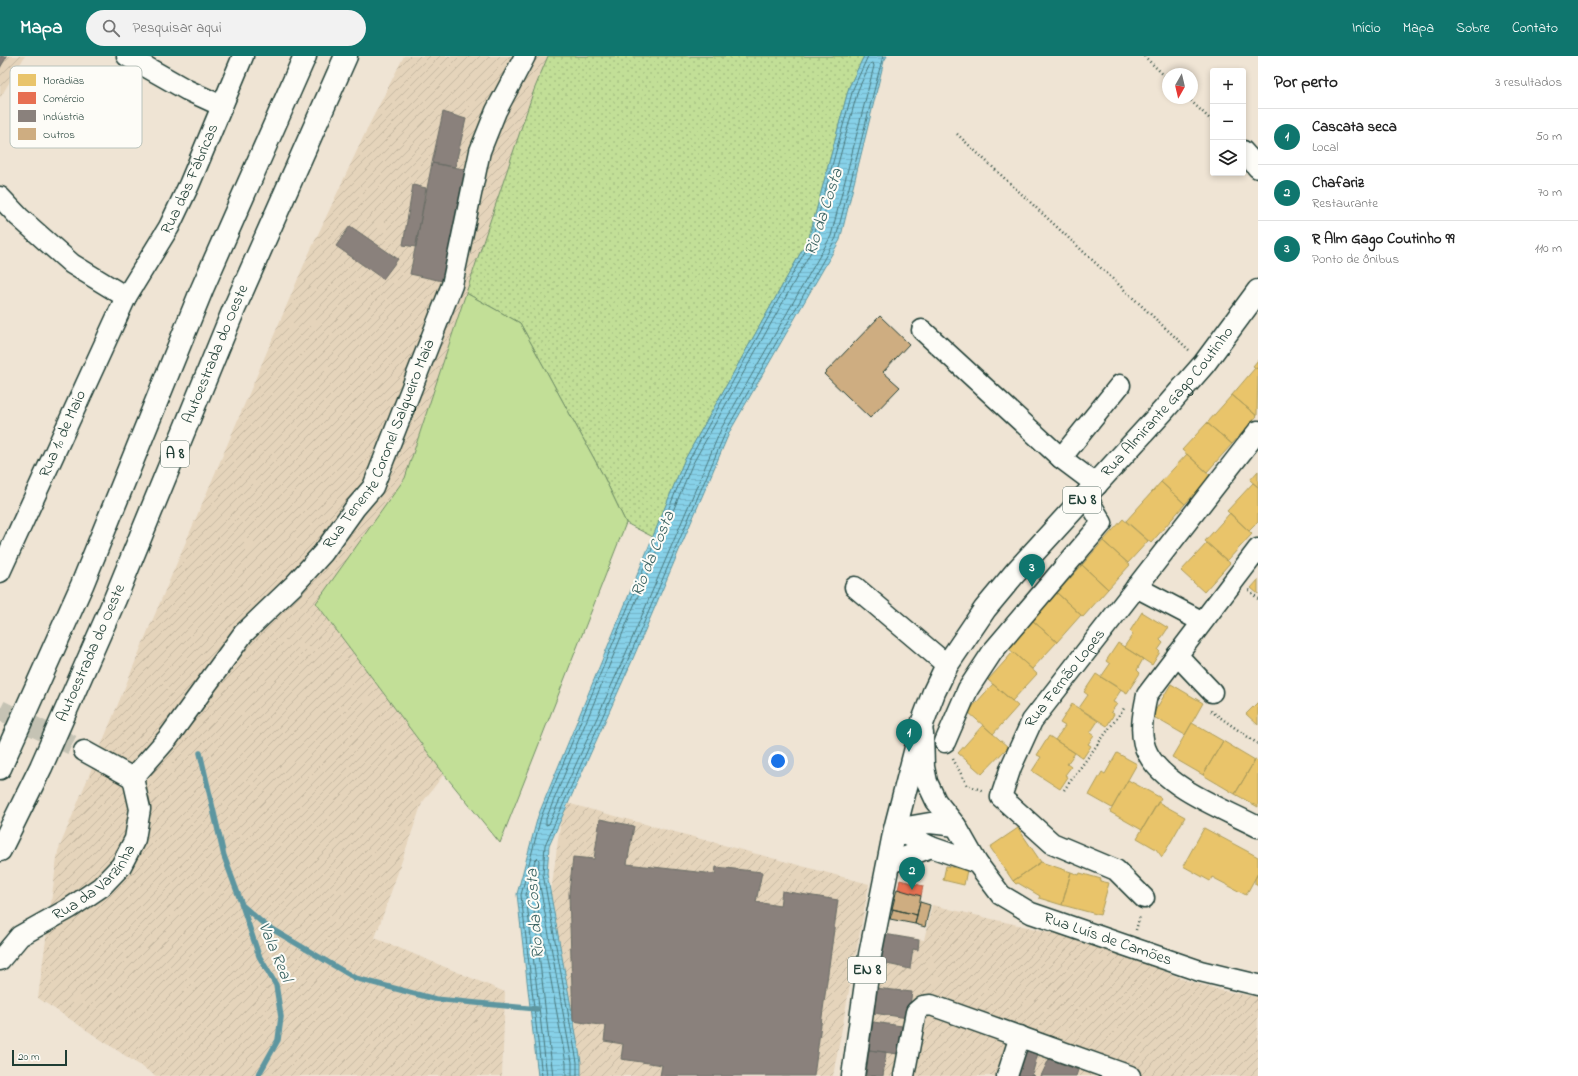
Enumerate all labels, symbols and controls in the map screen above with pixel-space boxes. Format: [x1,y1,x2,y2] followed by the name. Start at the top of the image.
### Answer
[86,10,366,46] search box
[20,15,62,42] text: Mapa
[100,17,122,39] icon: search
[132,17,222,39] text: Pesquisar aqui
[1352,18,1381,39] text: Início
[1403,18,1434,39] text: Mapa
[1456,18,1490,39] text: Sobre
[1512,18,1558,39] text: Contato
[10,66,142,148] legend
[1162,68,1198,104] north arrow
[1210,68,1246,176] map controls
[1210,68,1246,104] button: +
[1274,70,1338,95] text: Por perto
[43,73,85,89] text: Moradias
[1495,73,1562,92] text: 3 resultados
[43,91,84,107] text: Comércio
[1210,104,1246,140] button: −
[43,109,84,125] text: Indústria
[1312,116,1397,138] text: Cascata seca
[155,120,225,239] street label: Rua das Fábricas
[43,127,75,143] text: Outros
[1285,127,1289,146] text: 1
[1536,127,1562,146] text: 50 m
[1312,138,1339,157] text: Local
[1210,140,1246,176] button: layers
[798,164,850,259] water label: Rio da Costa
[1312,172,1364,194] text: Chafariz
[1284,183,1290,202] text: 2
[1538,183,1562,202] text: 70 m
[1312,194,1378,213] text: Restaurante
[1312,228,1454,250] text: R Alm Gago Coutinho 99
[1284,239,1290,258] text: 3
[1535,239,1562,258] text: 110 m
[1312,250,1399,269] text: Ponto de ônibus
[176,280,256,427] street label: Autoestrada do Oeste
[1096,321,1240,483] street label: Rua Almirante Gago Coutinho
[317,336,442,554] street label: Rua Tenente Coronel Salgueiro Maia
[33,386,93,482] street label: Rua 1º de Maio
[161,441,189,467] road number: A 8
[1063,487,1101,513] road number: EN 8
[625,507,682,601] water label: Rio da Costa
[1019,554,1045,587] pin: 3
[50,580,132,726] street label: Autoestrada do Oeste
[1019,624,1112,731] street label: Rua Fernão Lopes
[896,719,922,752] pin: 1
[768,751,788,771] your location
[48,840,142,927] street label: Rua da Varzinha
[899,857,925,890] pin: 2
[519,867,551,960] water label: Rio da Costa
[1040,906,1175,972] street label: Rua Luís de Camões
[251,918,300,988] water label: Vala Real
[848,957,886,983] road number: EN 8
[12,1048,67,1067] scale bar
[18,1049,40,1065] text: 20 m

